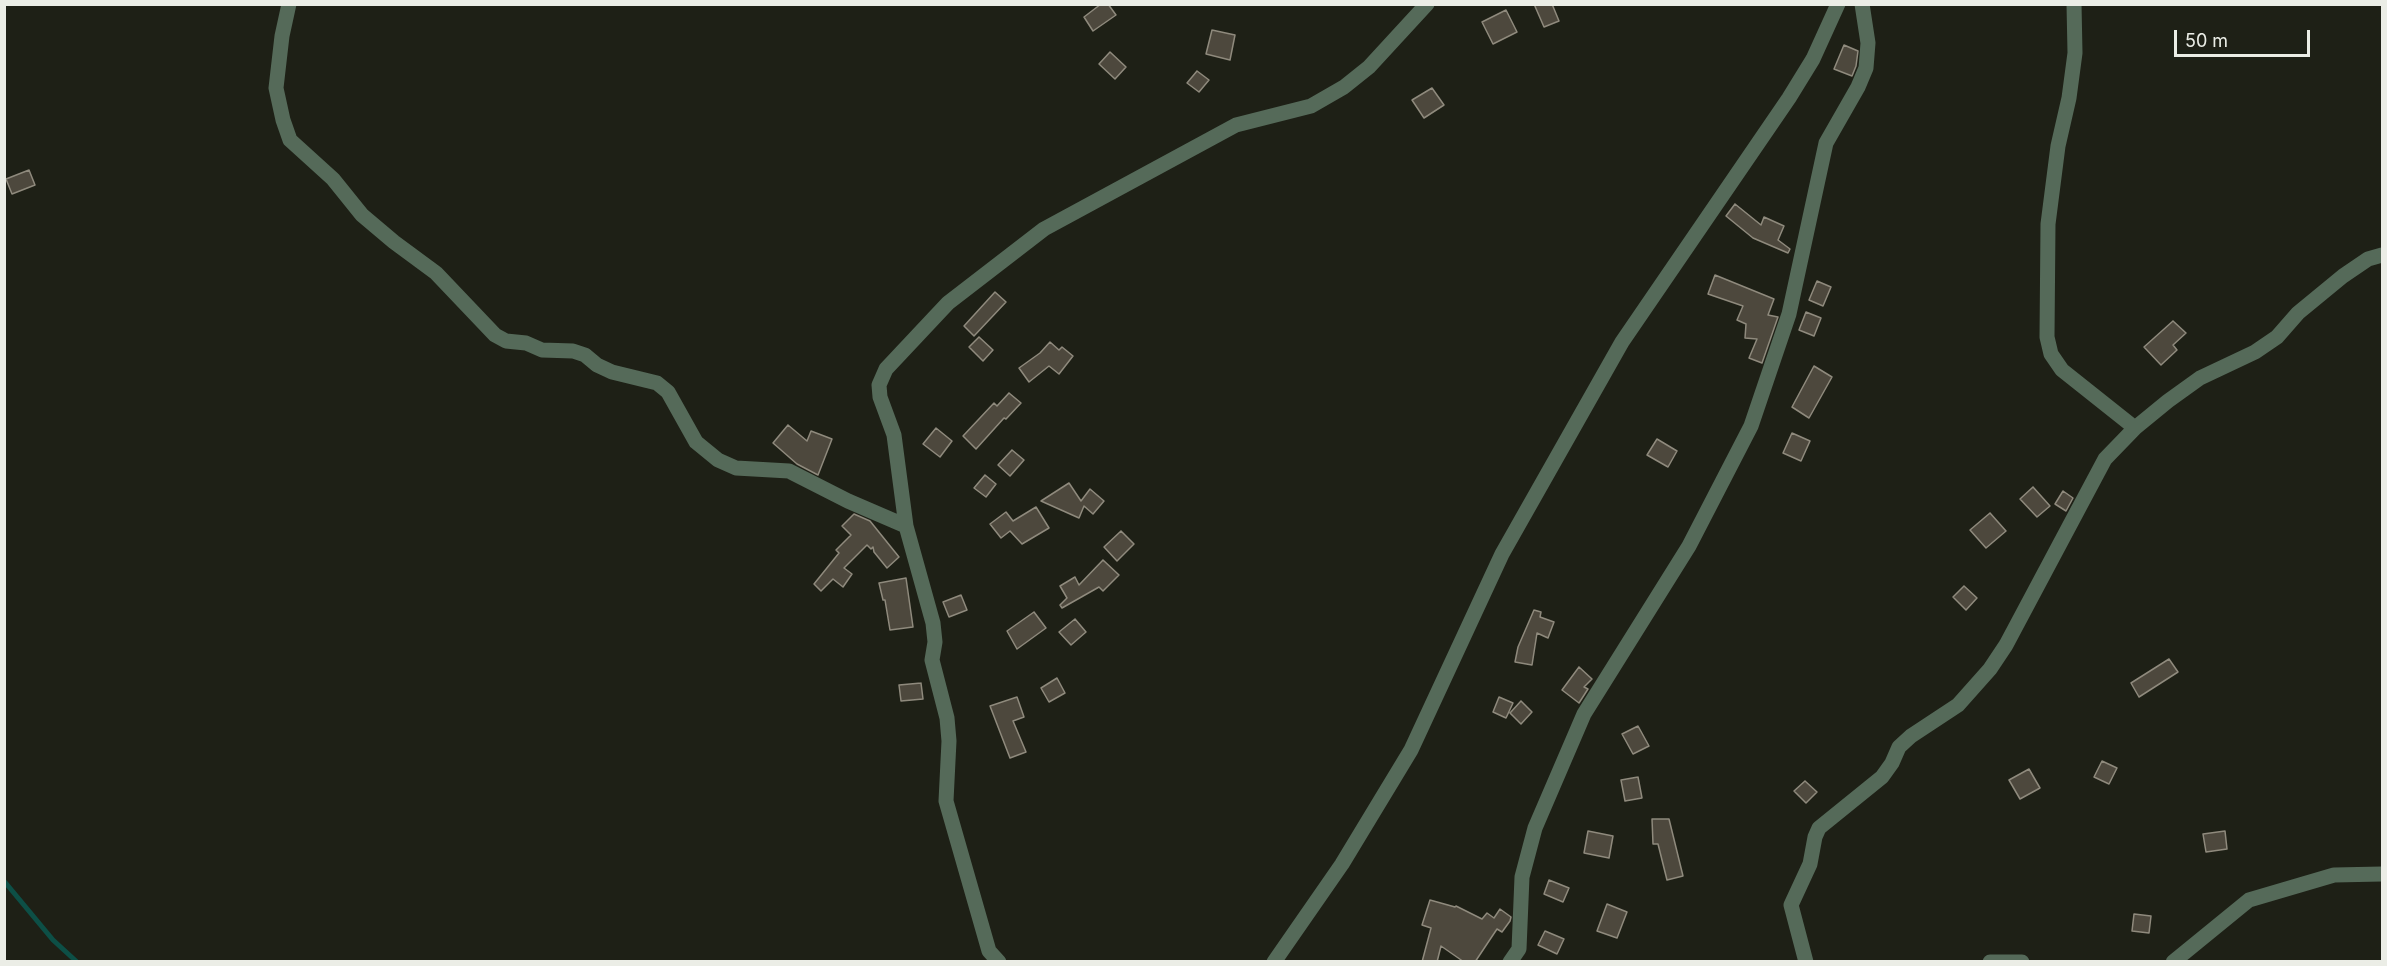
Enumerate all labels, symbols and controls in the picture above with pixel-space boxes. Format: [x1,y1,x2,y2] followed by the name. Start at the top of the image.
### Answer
[2177,18,2314,56] scale bar
[2185,30,2228,51] text: 50 m

